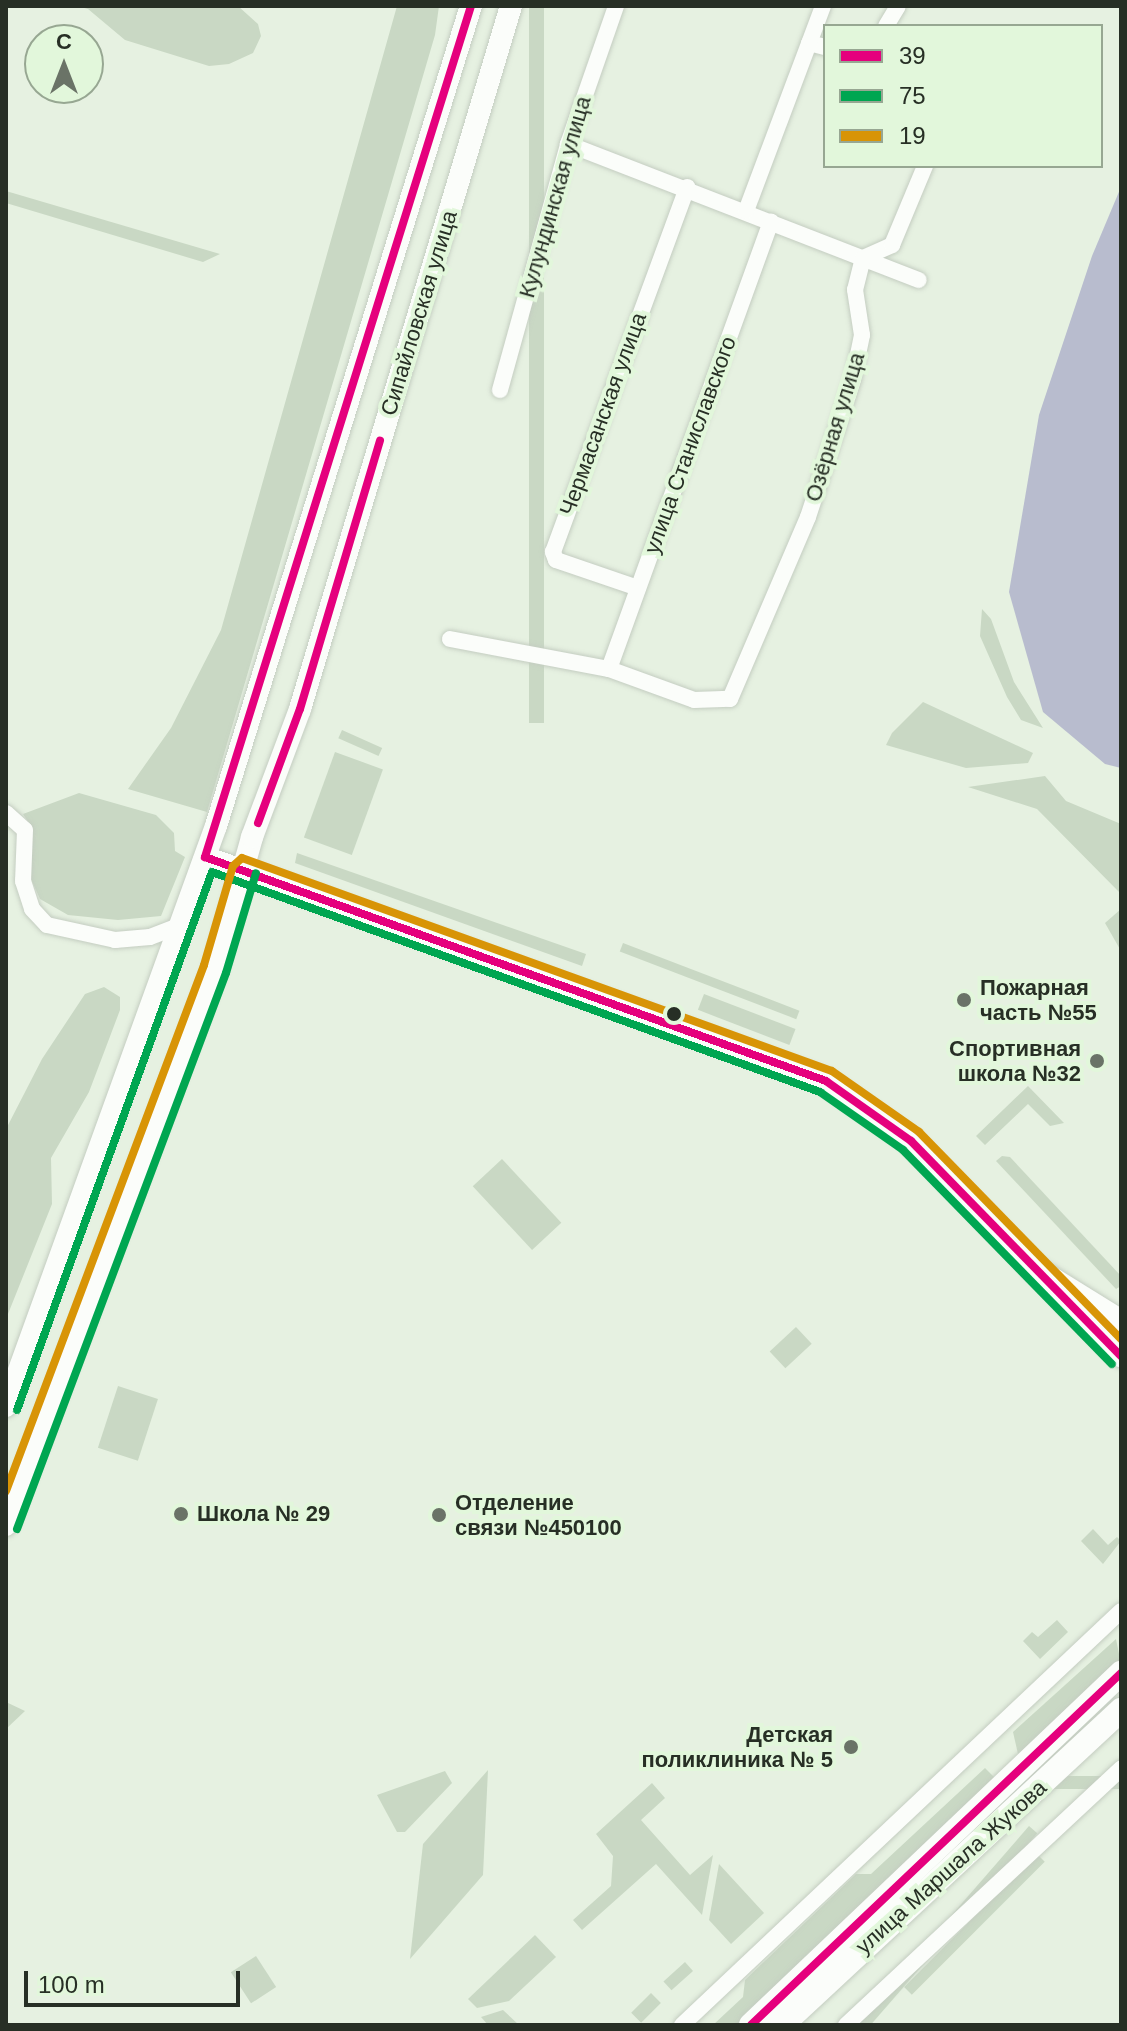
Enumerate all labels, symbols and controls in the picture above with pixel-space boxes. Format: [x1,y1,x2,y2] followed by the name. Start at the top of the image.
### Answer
[24,24,104,104] north arrow
[823,24,1103,168] legend
[56,29,72,54] text: С
[899,42,926,69] text: 39
[899,82,926,109] text: 75
[514,93,596,301] street label: Кулундинская улица
[899,122,926,149] text: 19
[375,207,463,419] street label: Сипайловская улица
[554,309,652,519] street label: Чермасанская улица
[638,333,742,557] street label: улица Станиславского
[800,349,870,505] street label: Озёрная улица
[980,974,1097,1026] place label: Пожарная часть №55
[955,991,973,1009] marker: Пожарная часть №55
[666,1006,682,1022] unlabelled marker
[949,1035,1081,1086] place label: Спортивная школа №32
[1088,1052,1106,1070] marker: Спортивная школа №32
[455,1489,622,1540] place label: Отделение связи №450100
[197,1501,330,1527] place label: Школа № 29
[172,1505,190,1523] marker: Школа № 29
[430,1506,448,1524] marker: Отделение связи №450100
[641,1721,833,1772] place label: Детская поликлиника № 5
[840,1736,862,1758] marker: Детская поликлиника № 5
[850,1774,1052,1960] street label: улица Маршала Жукова
[28,1955,244,2005] scale bar
[38,1971,105,1998] text: 100 m

